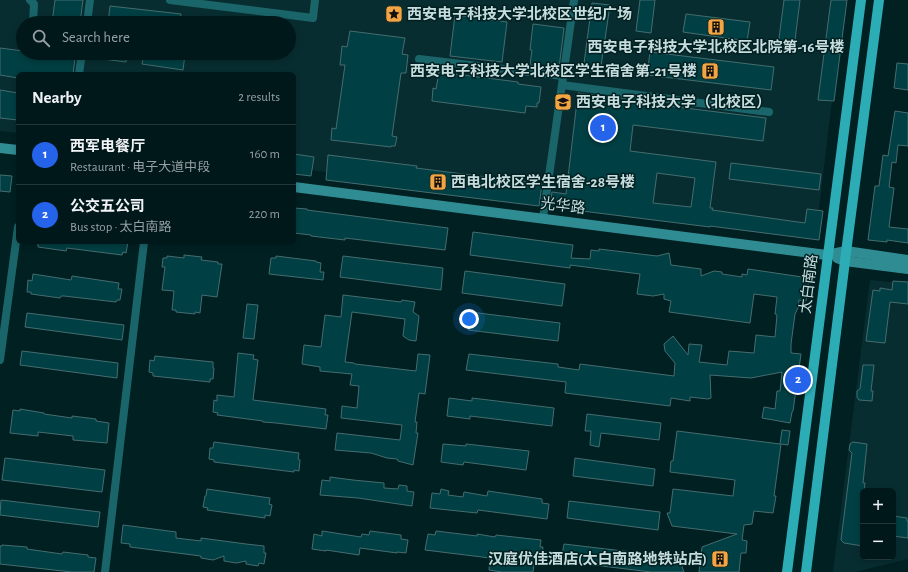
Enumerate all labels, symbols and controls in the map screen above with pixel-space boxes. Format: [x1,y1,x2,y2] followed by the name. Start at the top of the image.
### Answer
[384,4,404,24] place icon: 西安电子科技大学北校区世纪广场
[407,5,632,22] place label: 西安电子科技大学北校区世纪广场
[16,16,296,60] search box
[706,17,726,37] building icon: 西安电子科技大学北校区北院第-16号楼
[30,27,52,49] icon: search
[62,30,130,45] text: Search here
[587,38,845,55] place label: 西安电子科技大学北校区北院第-16号楼
[700,61,720,81] building icon: 西安电子科技大学北校区学生宿舍第-21号楼
[410,62,697,79] place label: 西安电子科技大学北校区学生宿舍第-21号楼
[32,89,82,106] text: Nearby
[238,91,280,104] text: 2 results
[553,92,573,112] school or university icon: 西安电子科技大学（北校区）
[576,93,771,110] place label: 西安电子科技大学（北校区）
[590,113,616,143] pin: 1
[70,139,145,154] text: 西军电餐厅
[43,148,47,161] text: 1
[250,148,280,161] text: 160 m
[70,161,210,174] text: Restaurant · 电子大道中段
[428,172,448,192] building icon: 西电北校区学生宿舍-28号楼
[451,173,635,190] place label: 西电北校区学生宿舍-28号楼
[540,194,586,216] street label: 光华路
[70,199,145,214] text: 公交五公司
[42,208,48,221] text: 2
[249,208,280,221] text: 220 m
[70,221,172,234] text: Bus stop · 太白南路
[797,253,820,315] street label: 太白南路
[459,309,479,329] your location
[785,365,811,395] pin: 2
[860,488,896,560] map controls
[860,488,896,524] button: +
[860,524,896,560] button: −
[710,549,730,569] building icon: 汉庭优佳酒店(太白南路地铁站店)
[488,550,707,567] place label: 汉庭优佳酒店(太白南路地铁站店)

